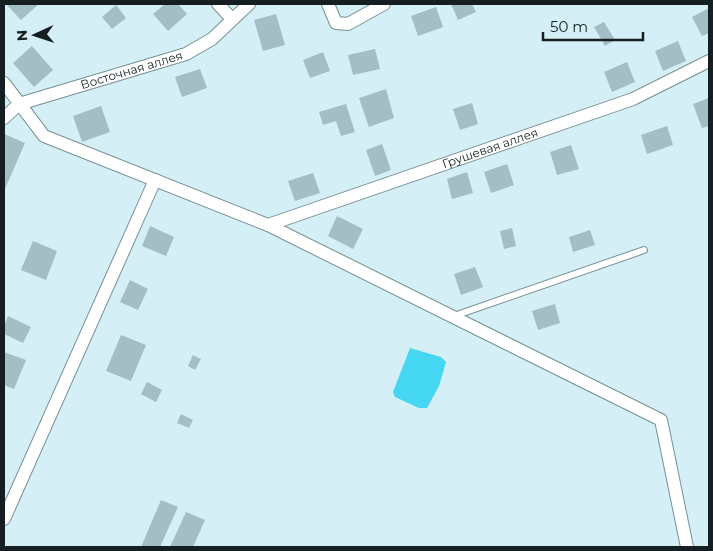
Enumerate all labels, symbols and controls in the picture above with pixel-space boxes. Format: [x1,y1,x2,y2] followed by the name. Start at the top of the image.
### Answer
[10,10,60,60] north arrow
[543,10,643,42] scale bar
[550,17,588,36] text: 50 m
[13,30,31,42] text: N
[79,47,184,92] street label: Восточная аллея
[440,124,540,171] street label: Грушевая аллея

